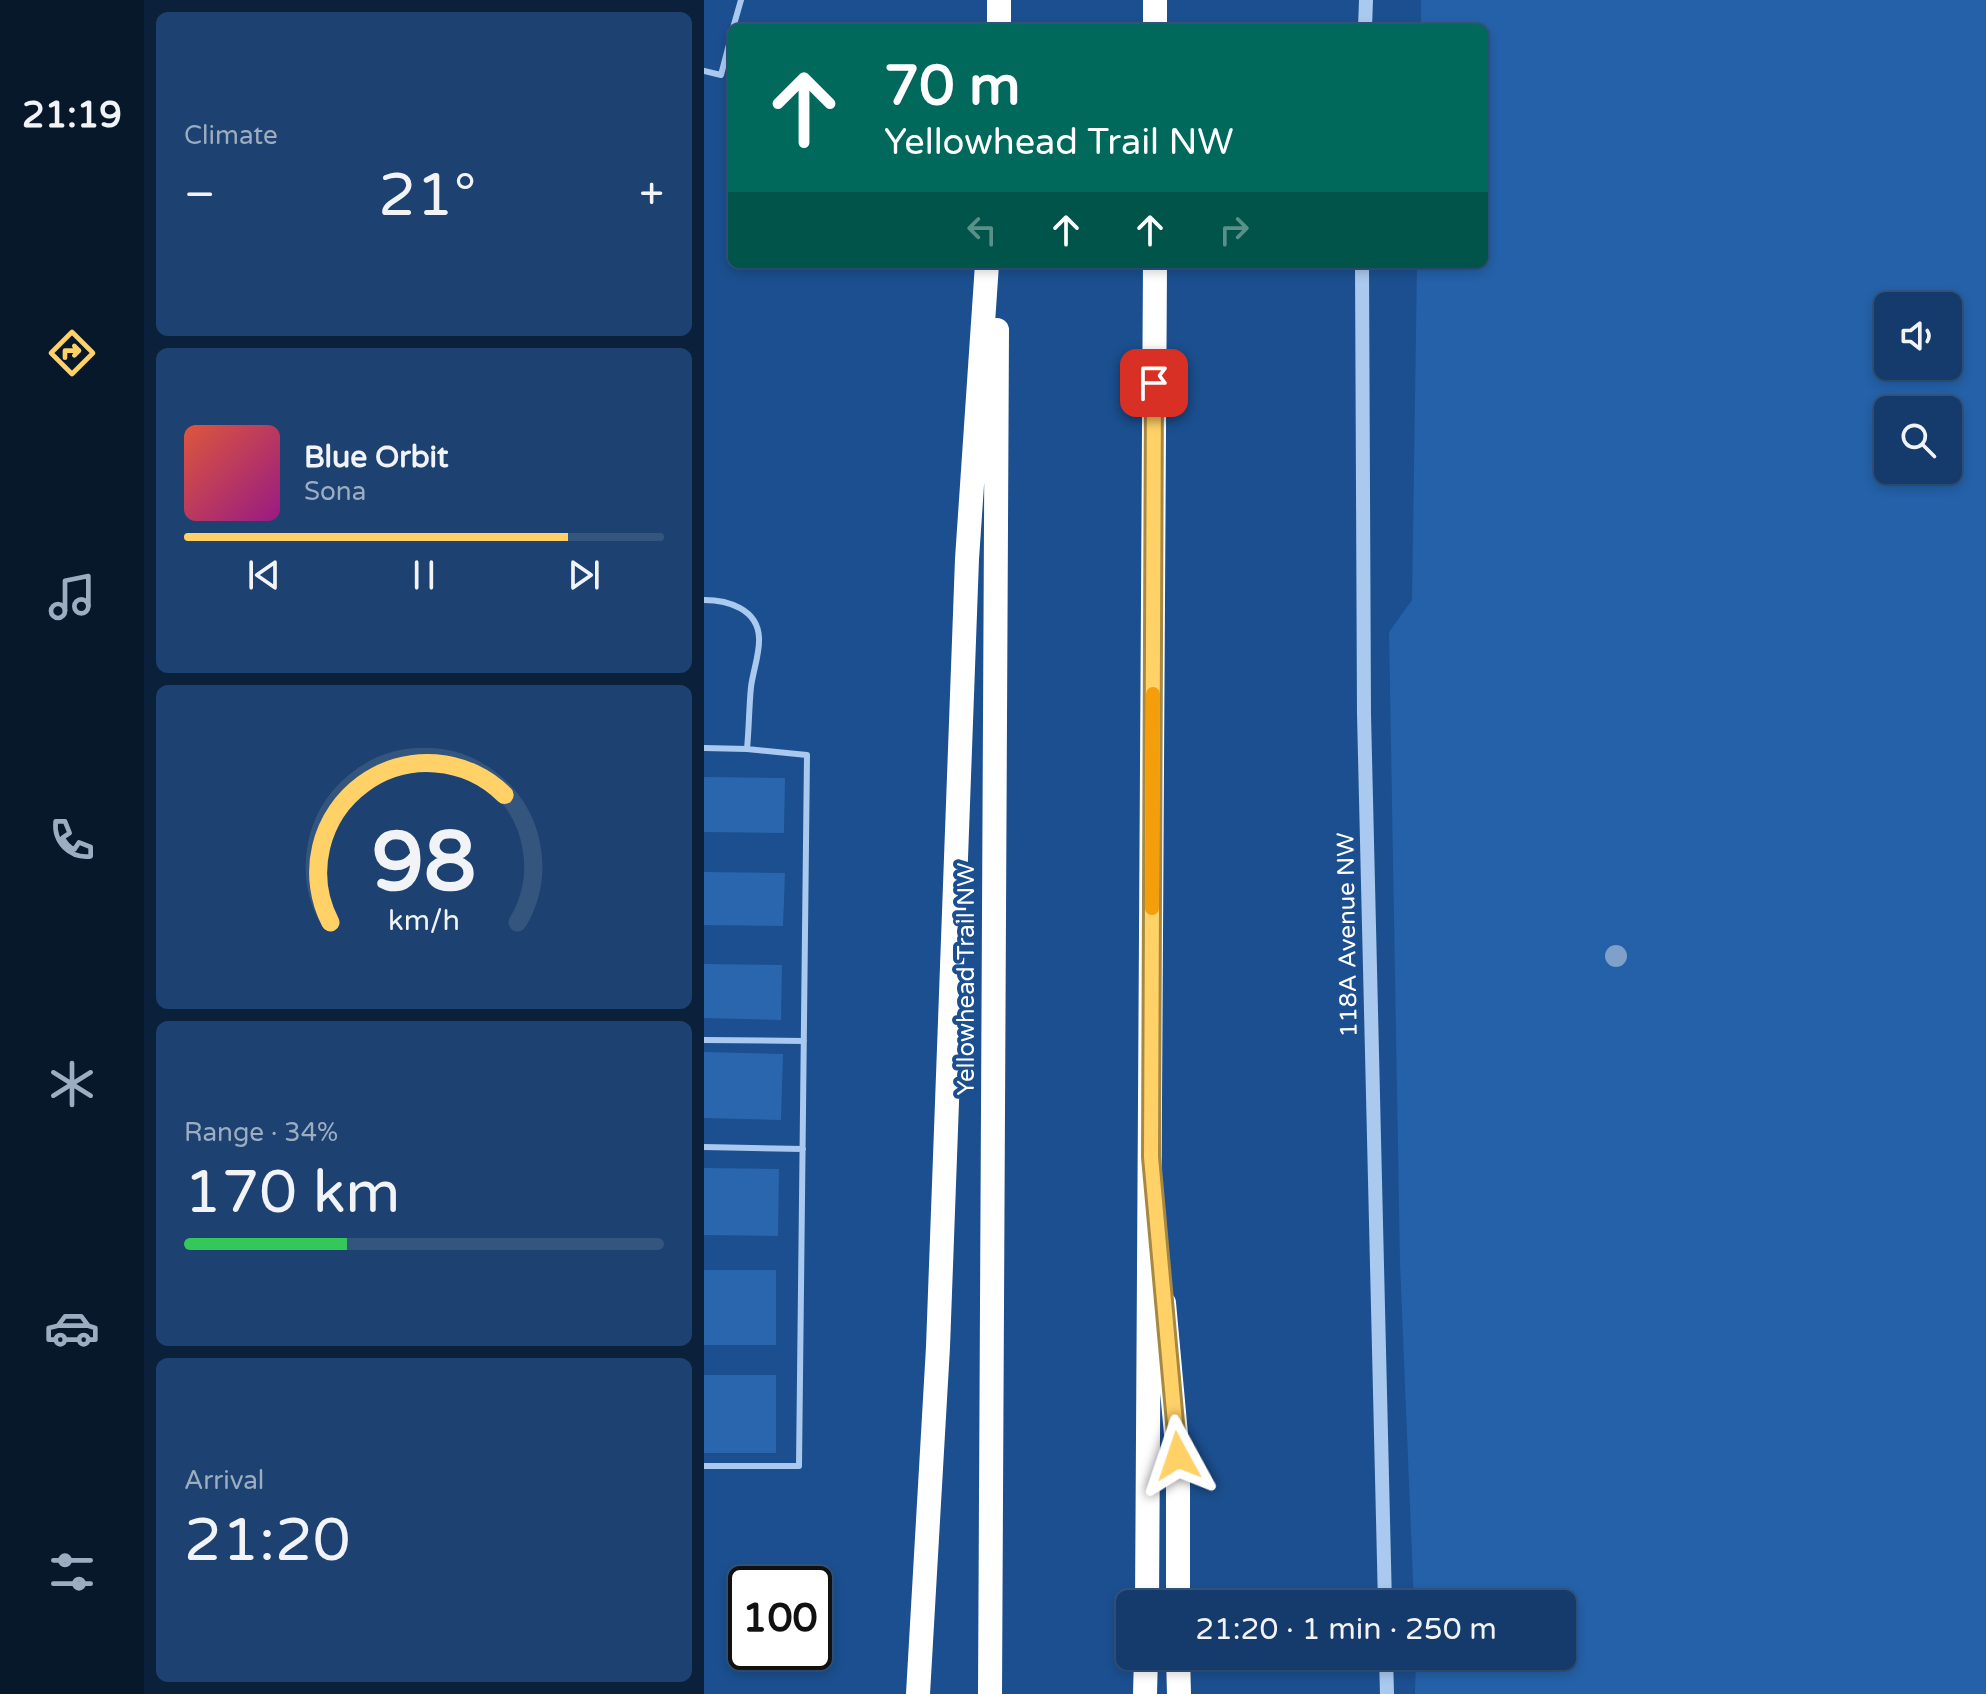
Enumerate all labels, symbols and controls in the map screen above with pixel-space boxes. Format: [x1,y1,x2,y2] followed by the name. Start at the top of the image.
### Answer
[884,53,1020,120] text: 70 m
[752,56,856,160] icon: ahead
[22,94,122,137] text: 21:19
[184,120,278,151] text: Climate
[884,121,1234,164] text: Yellowhead Trail NW
[378,160,476,232] text: 21°
[184,169,215,222] text: −
[639,169,664,222] text: +
[960,208,1004,252] icon: left
[1044,208,1088,252] icon: ahead
[1128,208,1172,252] icon: ahead
[1212,208,1256,252] icon: right
[1874,292,1962,484] map controls
[1874,292,1962,380] button: sound
[44,325,100,381] icon: directions
[1120,349,1188,417] pin
[1132,361,1176,405] icon: arrive
[1874,396,1962,484] button: search
[304,439,449,476] text: Blue Orbit
[304,476,366,507] text: Sona
[242,553,286,597] icon: previous
[402,553,446,597] icon: pause
[562,553,606,597] icon: next
[44,569,100,625] icon: music
[44,812,100,868] icon: phone
[372,813,476,913] text: 98
[1331,832,1364,1038] street label: 118A Avenue NW
[952,862,981,1096] street label: Yellowhead Trail NW
[388,904,460,938] text: km/h
[44,1056,100,1112] icon: climate
[184,1117,338,1148] text: Range · 34%
[184,1157,400,1229] text: 170 km
[44,1300,100,1356] icon: car
[1136,1414,1220,1498] position arrow
[184,1465,264,1496] text: Arrival
[184,1505,350,1577] text: 21:20
[44,1544,100,1600] icon: filters
[728,1566,832,1670] speed limit sign: 100
[1195,1611,1497,1648] text: 21:20 · 1 min · 250 m

